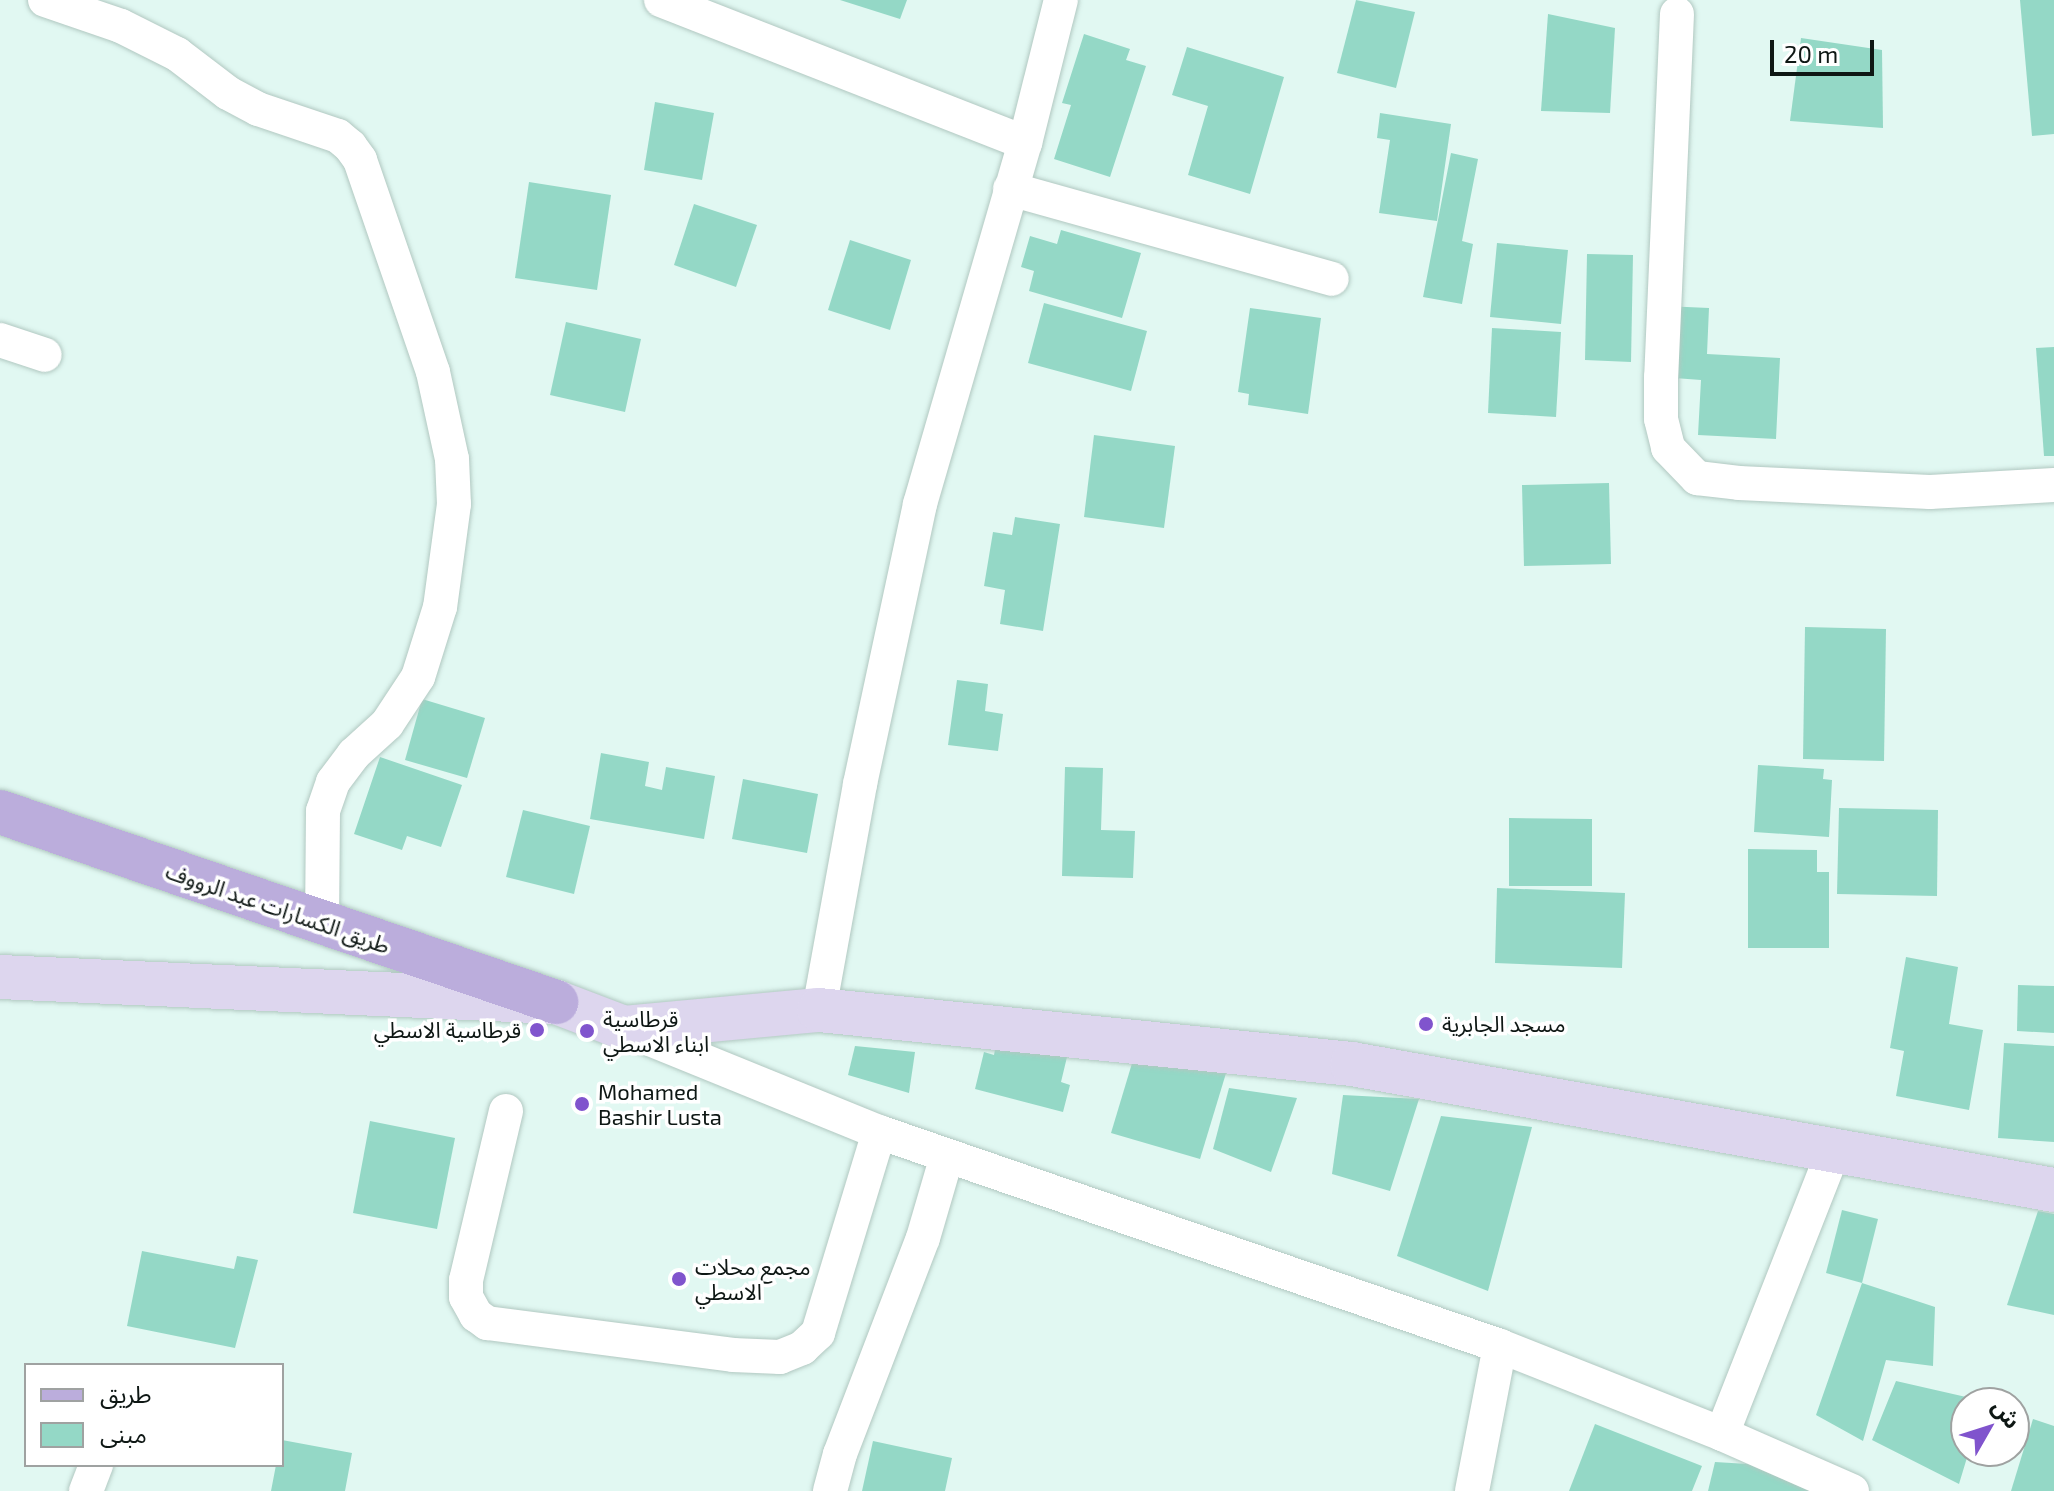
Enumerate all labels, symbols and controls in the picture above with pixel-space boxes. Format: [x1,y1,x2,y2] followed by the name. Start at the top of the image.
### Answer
[1774,24,1878,74] scale bar
[1784,39,1838,68] text: 20 m
[163,857,393,959] street label: طريق الكسارات عبد الرووف
[603,1005,709,1056] place label: قرطاسية ابناء الاسطي
[1442,1011,1565,1037] place label: مسجد الجابرية
[1417,1015,1435,1033] marker: مسجد الجابرية
[374,1017,521,1043] place label: قرطاسية الاسطي
[528,1021,546,1039] marker: قرطاسية الاسطي
[578,1022,596,1040] marker: قرطاسية ابناء الاسطي
[598,1078,722,1130] place label: Mohamed Bashir Lusta
[573,1095,591,1113] marker: Mohamed Bashir Lusta
[695,1253,810,1304] place label: مجمع محلات الاسطي
[670,1270,688,1288] marker: مجمع محلات الاسطي
[24,1363,284,1467] legend
[100,1379,152,1408] text: طريق
[1950,1387,2030,1467] north arrow
[1988,1393,2027,1433] text: ش
[100,1419,147,1448] text: مبنى

